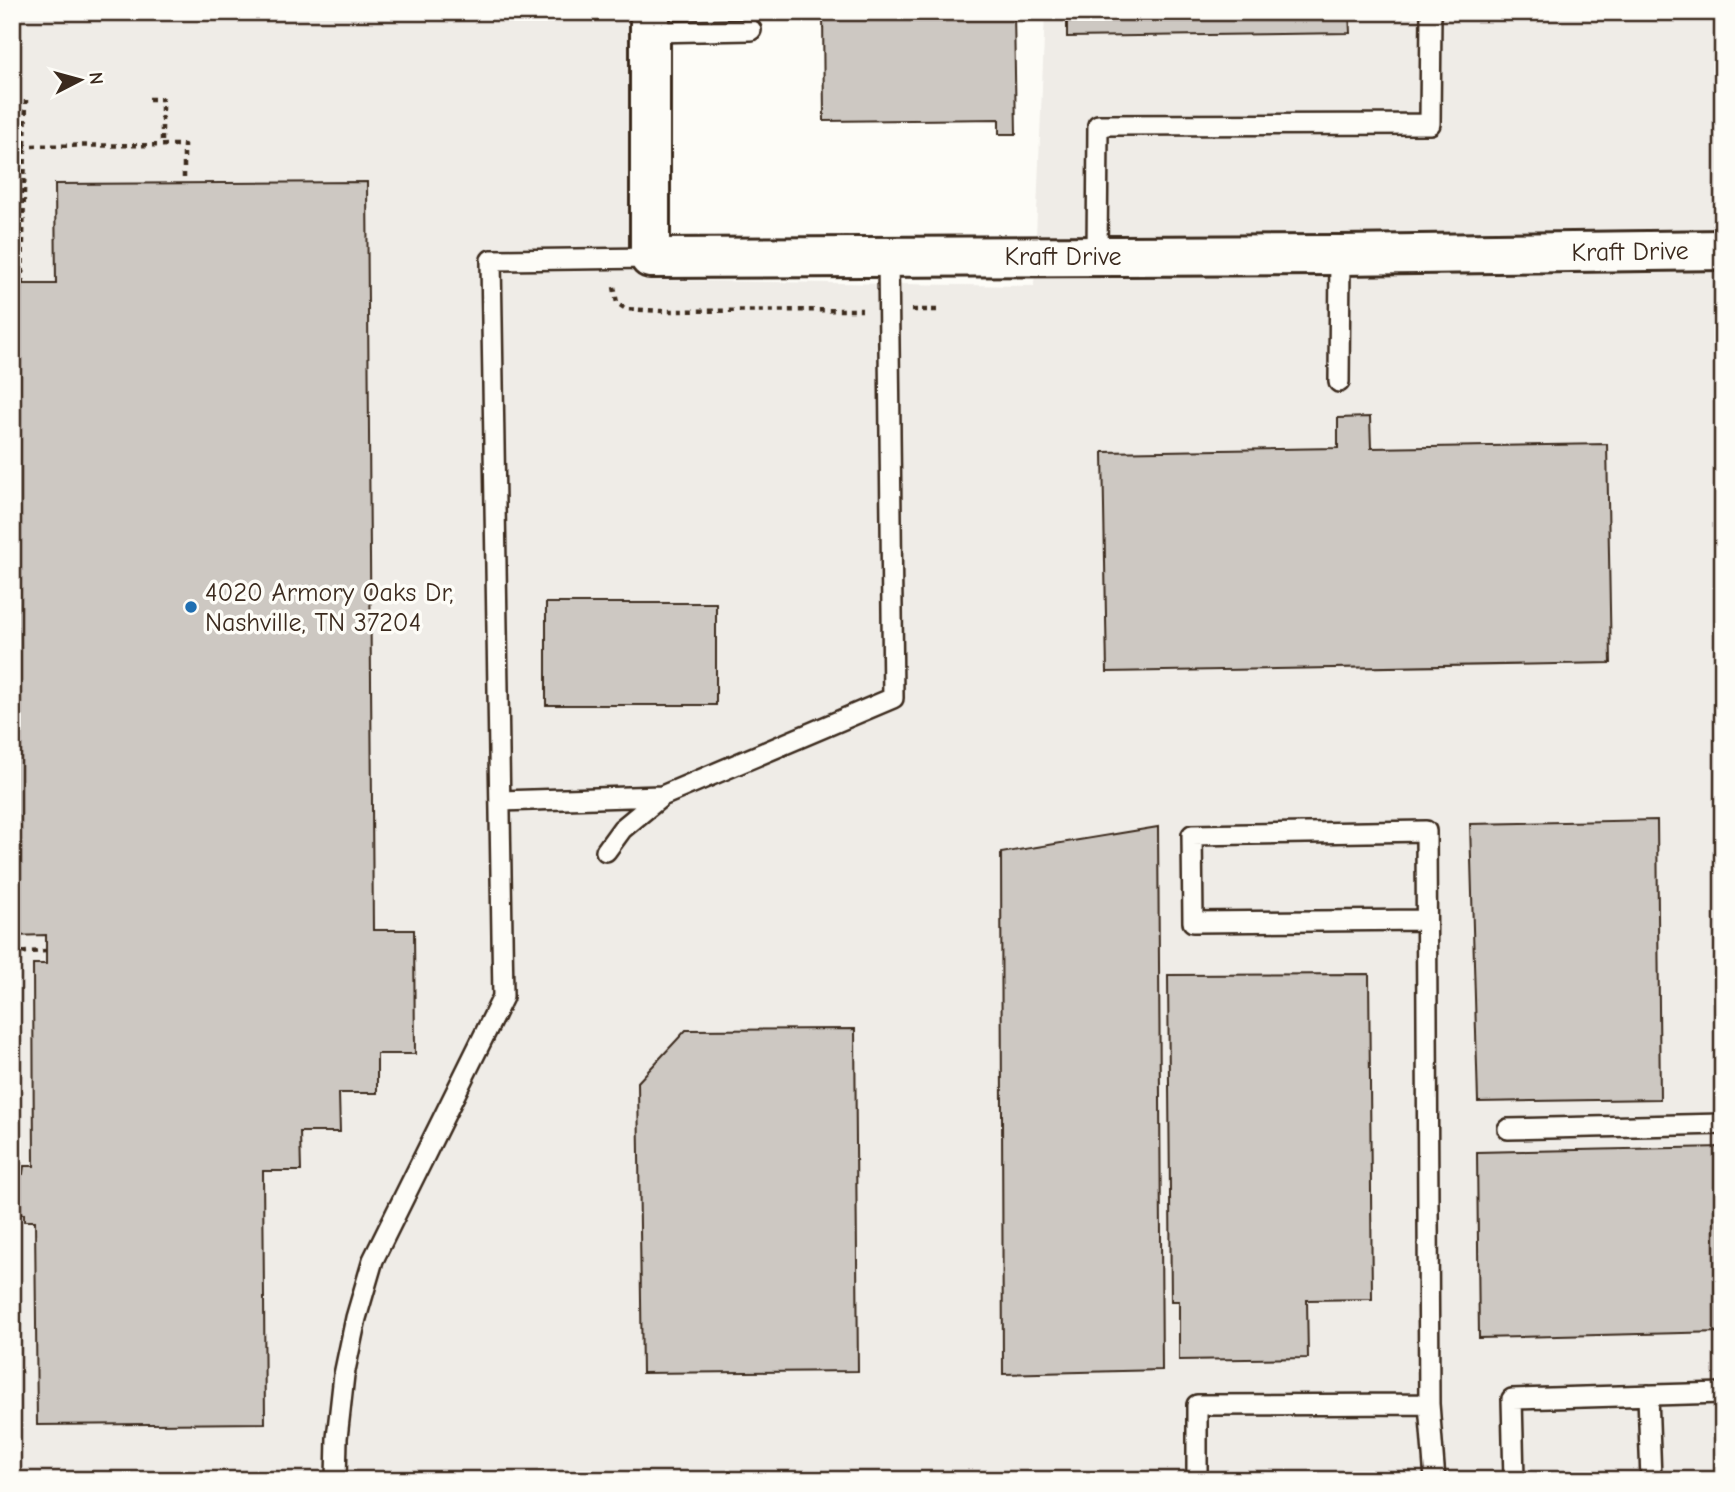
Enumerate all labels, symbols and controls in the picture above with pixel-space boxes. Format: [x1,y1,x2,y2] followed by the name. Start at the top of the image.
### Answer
[46,46,116,116] north arrow
[84,71,107,86] text: N
[1571,236,1689,268] street label: Kraft Drive
[1004,242,1122,272] street label: Kraft Drive
[205,578,453,638] place label: 4020 Armory Oaks Dr, Nashville, TN 37204
[183,599,199,615] marker: 4020 Armory Oaks Dr, Nashville, TN 37204

